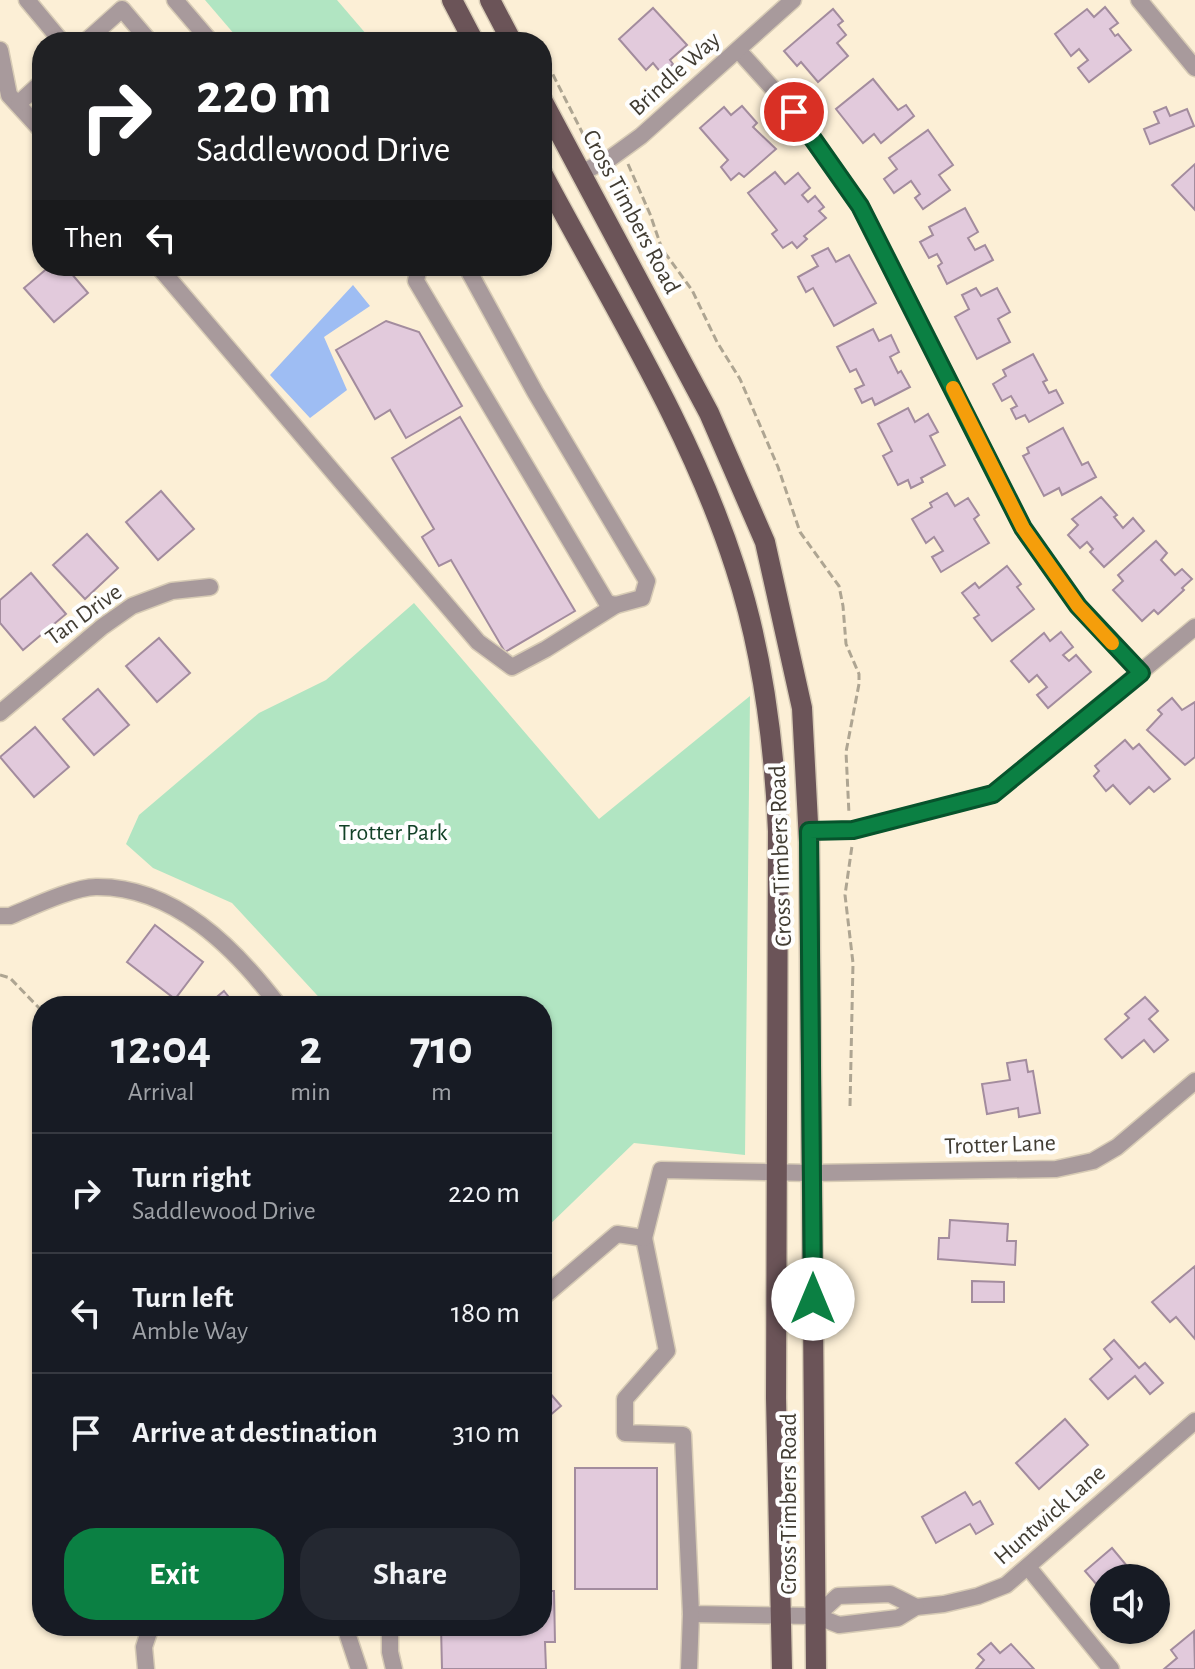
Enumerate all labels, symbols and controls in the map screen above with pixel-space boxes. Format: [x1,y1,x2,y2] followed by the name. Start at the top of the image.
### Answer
[625,27,725,121] street label: Brindle Way
[64,64,168,168] icon: right
[196,67,332,123] text: 220 m
[760,78,828,146] pin
[772,90,816,134] icon: arrive
[578,126,684,298] street label: Cross Timbers Road
[196,132,450,168] text: Saddlewood Drive
[139,216,183,260] icon: left
[64,223,123,253] text: Then
[42,580,126,650] street label: Tan Drive
[766,765,796,947] street label: Cross Timbers Road
[339,821,448,845] park label: Trotter Park
[111,1025,211,1073] text: 12:04
[299,1025,322,1073] text: 2
[410,1025,473,1073] text: 710
[128,1079,195,1105] text: Arrival
[290,1079,331,1105] text: min
[431,1079,452,1105] text: m
[944,1131,1056,1159] street label: Trotter Lane
[132,1163,251,1193] text: Turn right
[64,1171,108,1215] icon: right
[448,1178,520,1208] text: 220 m
[132,1198,316,1224] text: Saddlewood Drive
[771,1257,855,1341] position arrow
[132,1283,233,1313] text: Turn left
[64,1291,108,1335] icon: left
[451,1298,520,1328] text: 180 m
[132,1318,248,1344] text: Amble Way
[64,1411,108,1455] icon: arrive
[777,1413,801,1595] street label: Cross Timbers Road
[132,1418,378,1448] text: Arrive at destination
[453,1418,520,1448] text: 310 m
[990,1460,1110,1570] street label: Huntwick Lane
[64,1528,284,1620] button: Exit
[300,1528,520,1620] button: Share
[1090,1564,1170,1644] map controls
[1090,1564,1170,1644] button: sound

